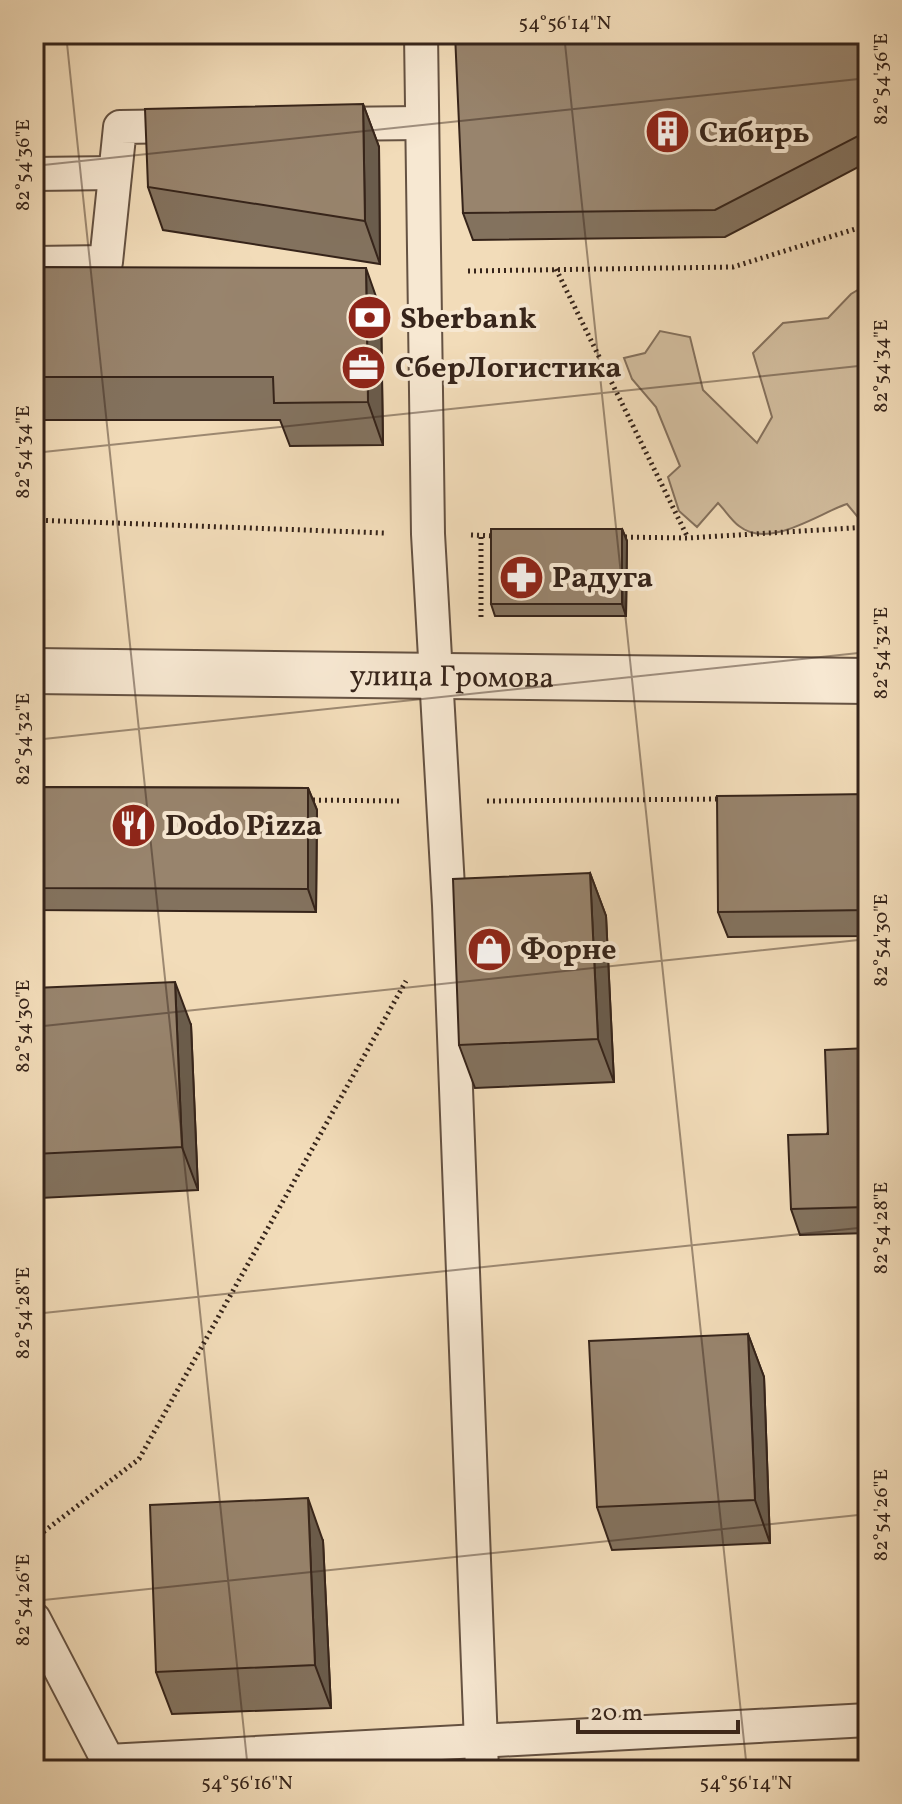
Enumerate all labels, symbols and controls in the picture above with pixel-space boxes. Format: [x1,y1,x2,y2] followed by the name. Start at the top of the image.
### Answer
[519,10,612,38] text: 54°56'14"N
[868,33,896,125] text: 82°54'36"E
[644,108,692,156] building icon: Сибирь
[699,113,810,155] place label: Сибирь
[10,119,38,211] text: 82°54'36"E
[345,294,393,342] bank icon: Sberbank
[400,299,537,341] place label: Sberbank
[868,319,896,413] text: 82°54'34"E
[340,343,388,391] office icon: СберЛогистика
[395,348,622,390] place label: СберЛогистика
[10,405,38,499] text: 82°54'34"E
[497,553,545,601] pharmacy icon: Радуга
[552,558,653,600] place label: Радуга
[868,607,896,699] text: 82°54'32"E
[349,656,555,700] street label: улица Громова
[10,693,38,785] text: 82°54'32"E
[110,801,158,849] restaurant icon: Dodo Pizza
[165,806,322,848] place label: Dodo Pizza
[868,893,896,987] text: 82°54'30"E
[465,925,513,973] shop icon: Форне
[520,930,617,972] place label: Форне
[10,979,38,1073] text: 82°54'30"E
[868,1182,896,1274] text: 82°54'28"E
[10,1267,38,1359] text: 82°54'28"E
[868,1469,896,1561] text: 82°54'26"E
[10,1554,38,1646] text: 82°54'26"E
[578,1684,738,1734] scale bar
[590,1697,643,1731] text: 20 m
[201,1770,293,1798] text: 54°56'16"N
[700,1770,793,1798] text: 54°56'14"N

